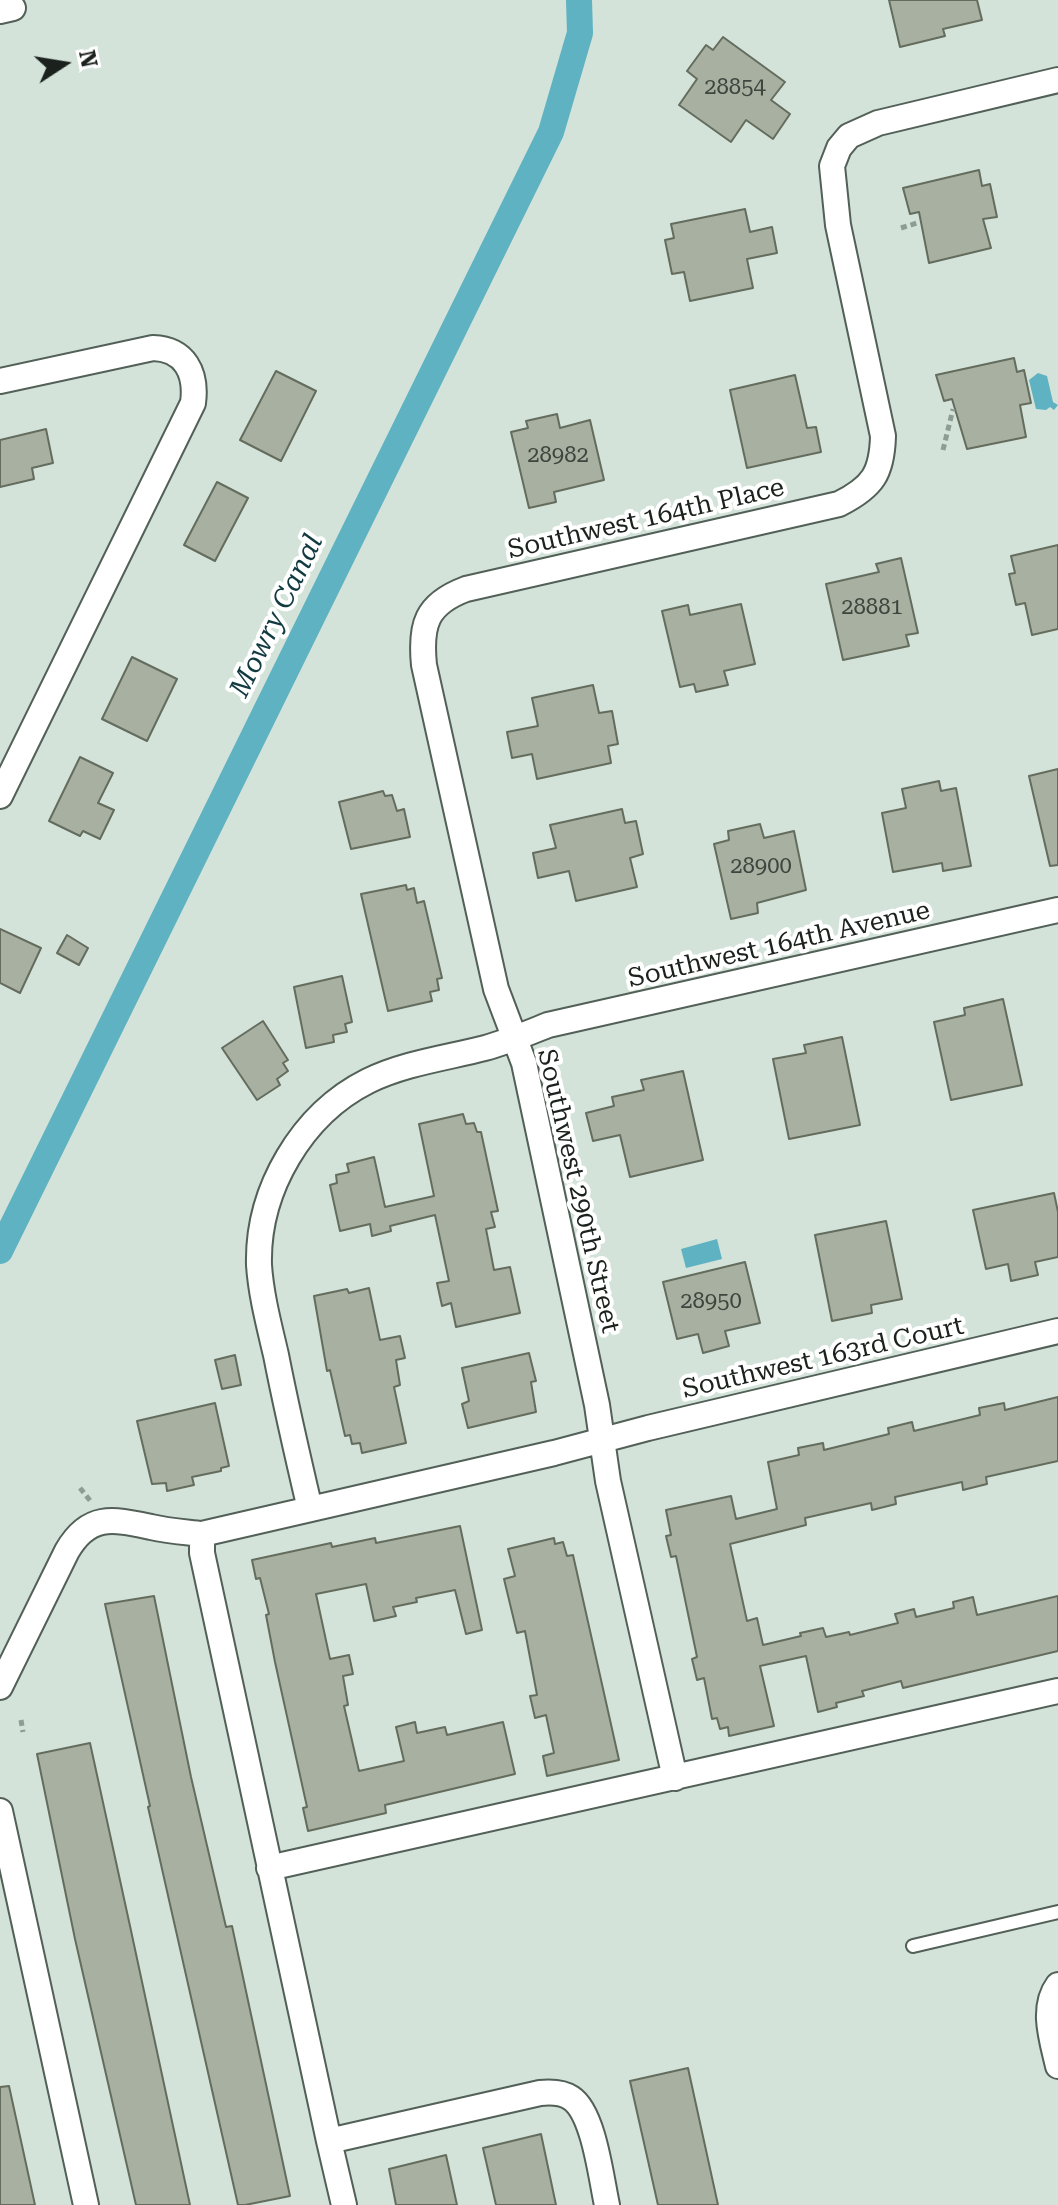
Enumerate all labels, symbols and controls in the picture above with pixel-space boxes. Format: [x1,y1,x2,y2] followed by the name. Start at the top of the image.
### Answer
[24,24,104,104] north arrow
[74,48,102,70] text: N
[704,75,766,101] house number: 28854
[527,443,589,469] house number: 28982
[505,472,787,566] street label: Southwest 164th Place
[223,529,331,703] water label: Mowry Canal
[841,595,903,621] house number: 28881
[730,854,792,880] house number: 28900
[625,895,933,995] street label: Southwest 164th Avenue
[530,1046,626,1336] street label: Southwest 290th Street
[680,1289,742,1315] house number: 28950
[679,1310,967,1406] street label: Southwest 163rd Court

